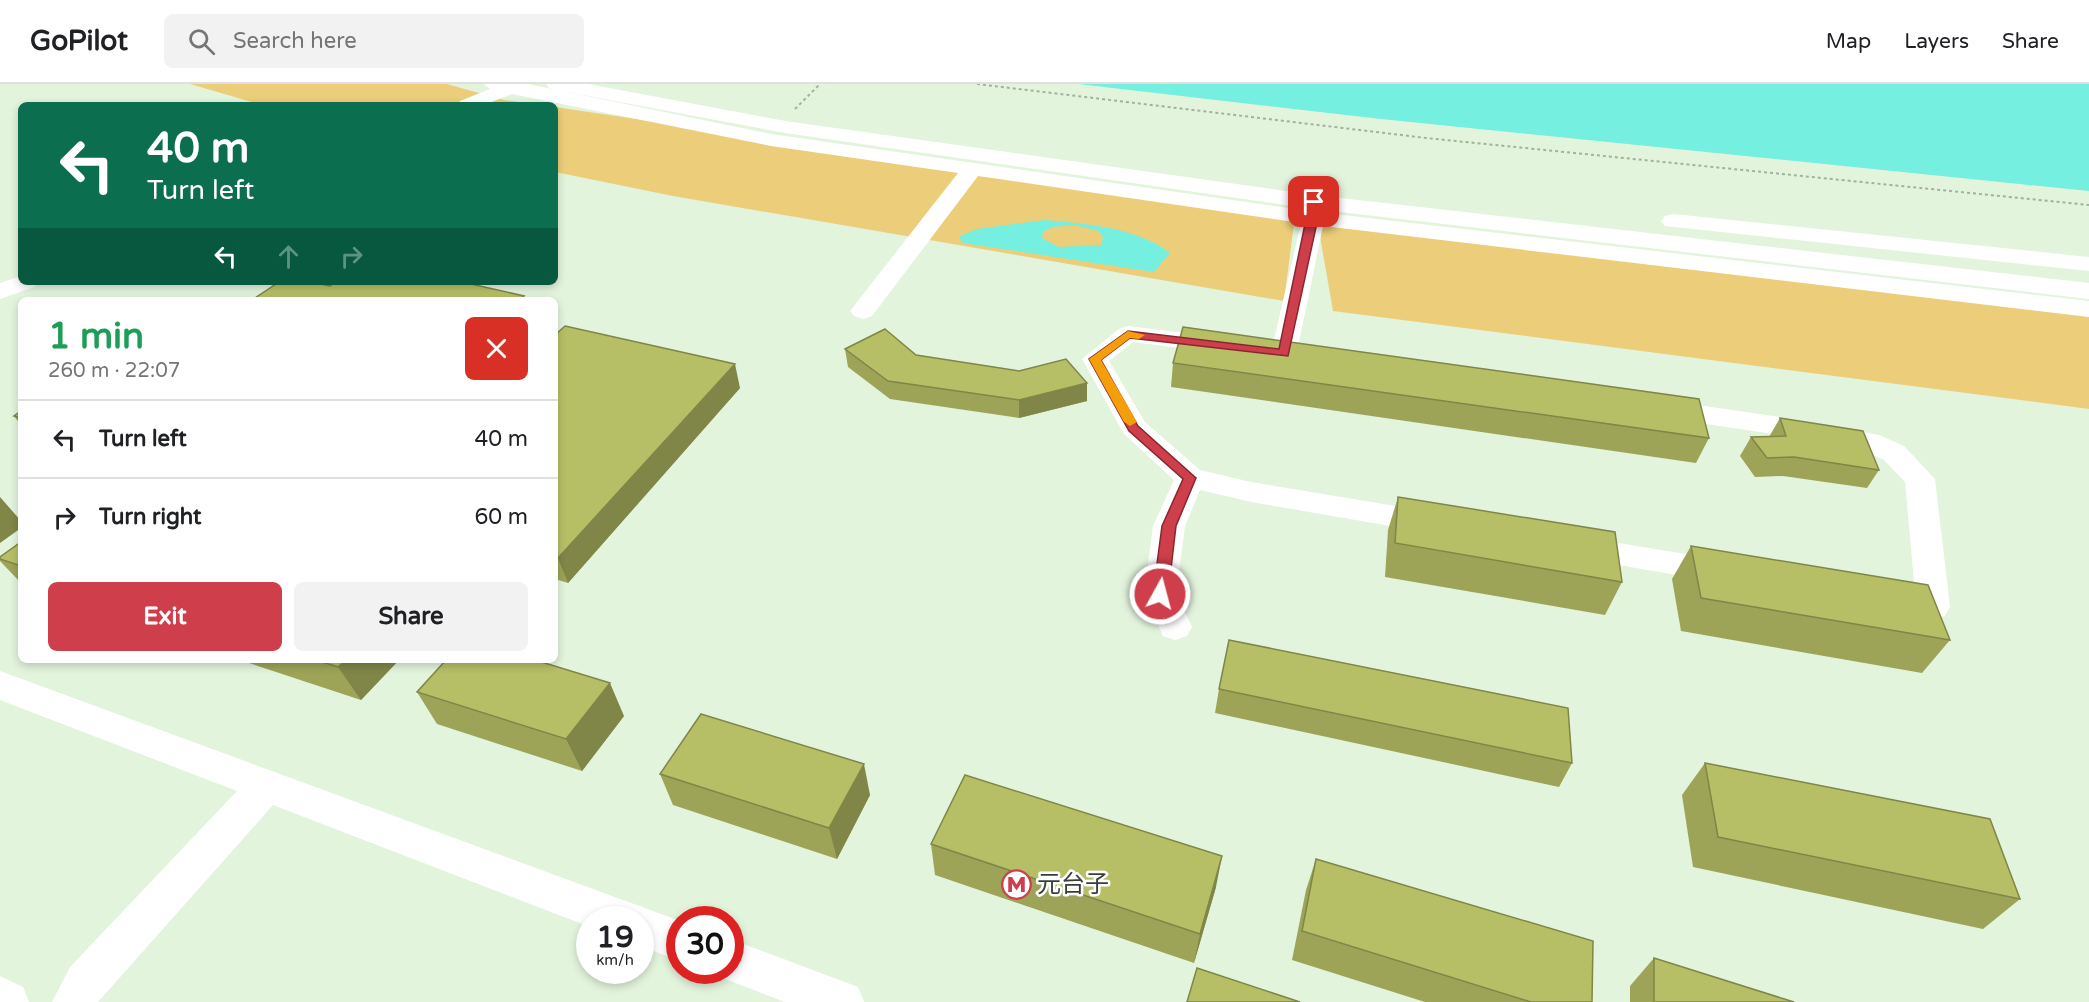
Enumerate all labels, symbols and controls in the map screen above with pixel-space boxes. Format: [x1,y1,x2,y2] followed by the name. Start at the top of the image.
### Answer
[164,14,584,68] search box
[30,24,128,58] text: GoPilot
[185,25,218,58] icon: search
[233,28,357,54] text: Search here
[1826,29,1871,54] text: Map
[1904,29,1969,54] text: Layers
[2002,29,2059,54] text: Share
[147,123,249,174] text: 40 m
[48,126,126,204] icon: left
[147,174,254,207] text: Turn left
[1288,176,1339,227] pin
[1297,185,1330,218] icon: arrive
[209,240,242,273] icon: left
[272,240,305,273] icon: ahead
[335,240,368,273] icon: right
[48,315,144,358] text: 1 min
[465,317,528,380] button: close
[48,359,180,383] text: 260 m · 22:07
[48,423,81,456] icon: left
[99,426,187,452] text: Turn left
[474,426,528,452] text: 40 m
[48,501,81,534] icon: right
[99,504,201,530] text: Turn right
[474,504,528,530] text: 60 m
[1128,562,1192,626] position arrow
[48,582,282,651] button: Exit
[294,582,528,651] button: Share
[1000,868,1032,900] metro station icon: 元台子
[1037,870,1109,899] place label: 元台子
[666,906,744,984] speed limit sign: 30
[596,919,634,956] text: 19
[596,951,634,969] text: km/h

